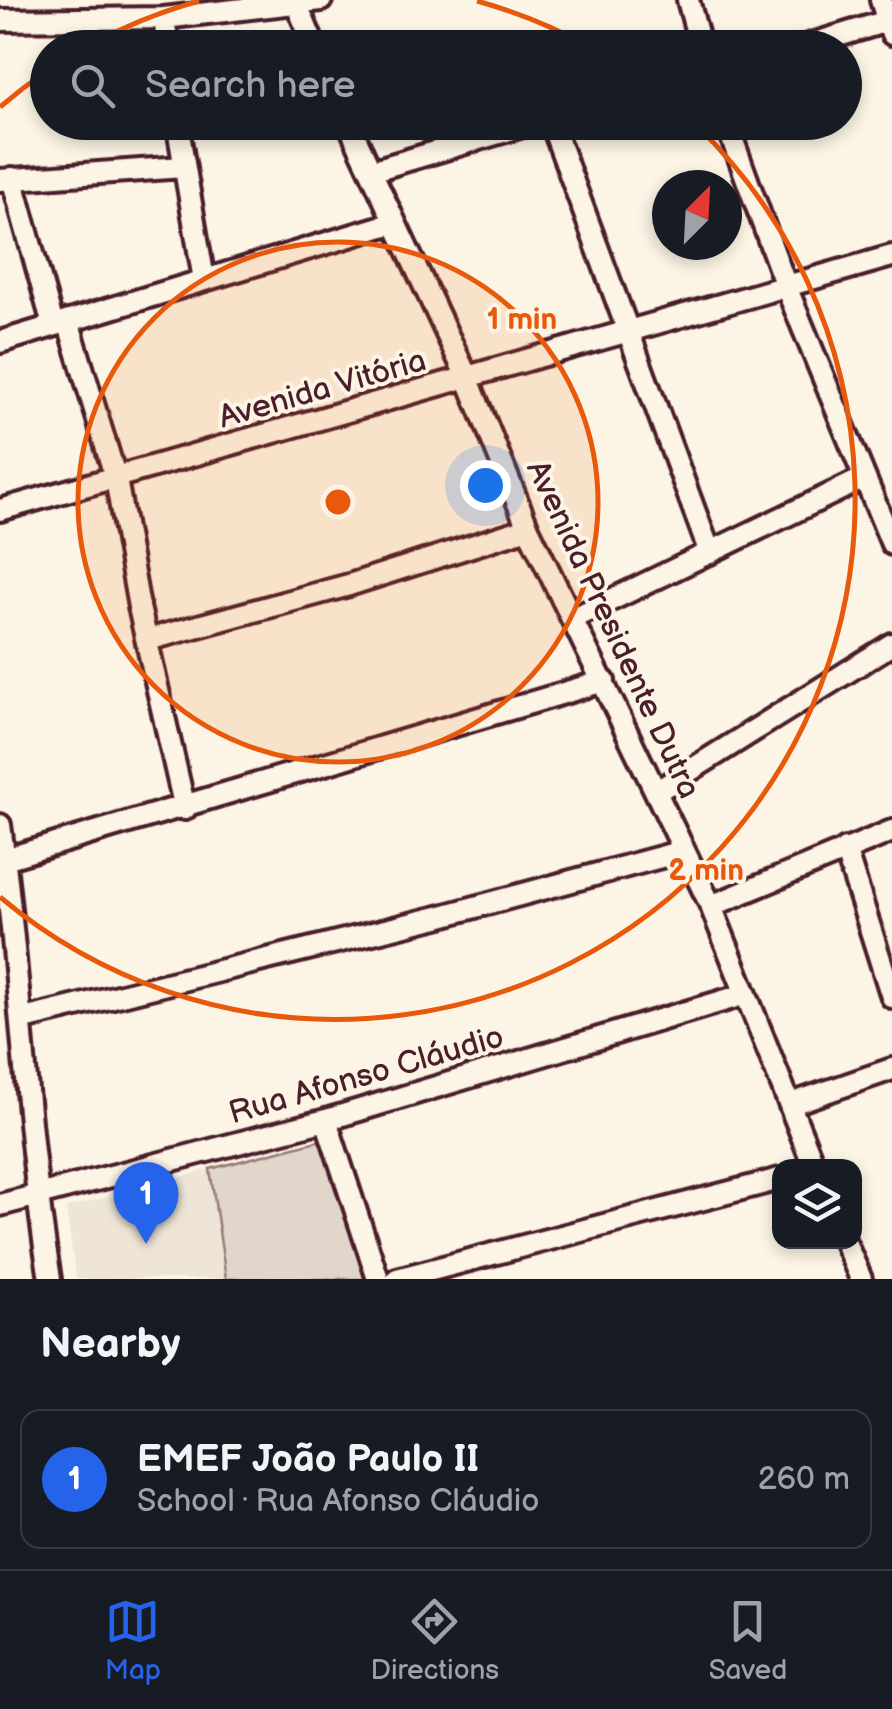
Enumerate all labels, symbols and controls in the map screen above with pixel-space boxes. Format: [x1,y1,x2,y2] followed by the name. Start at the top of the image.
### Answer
[30,30,862,140] search box
[65,58,120,113] icon: search
[145,63,356,108] text: Search here
[652,170,742,260] north arrow
[487,302,557,338] text: 1 min
[214,341,431,438] street label: Avenida Vitória
[517,454,708,805] street label: Avenida Presidente Dutra
[460,460,511,511] your location
[320,484,356,520] centre of rings
[668,853,744,889] text: 2 min
[225,1018,508,1133] street label: Rua Afonso Cláudio
[772,1159,862,1249] map controls
[772,1159,862,1249] button: layers
[114,1162,178,1244] pin: 1
[40,1319,180,1370] text: Nearby
[137,1437,479,1482] text: EMEF João Paulo II
[68,1460,81,1499] text: 1
[758,1460,850,1499] text: 260 m
[137,1482,539,1521] text: School · Rua Afonso Cláudio
[105,1594,161,1687] tab: Map
[370,1594,499,1687] tab: Directions
[709,1594,787,1687] tab: Saved

